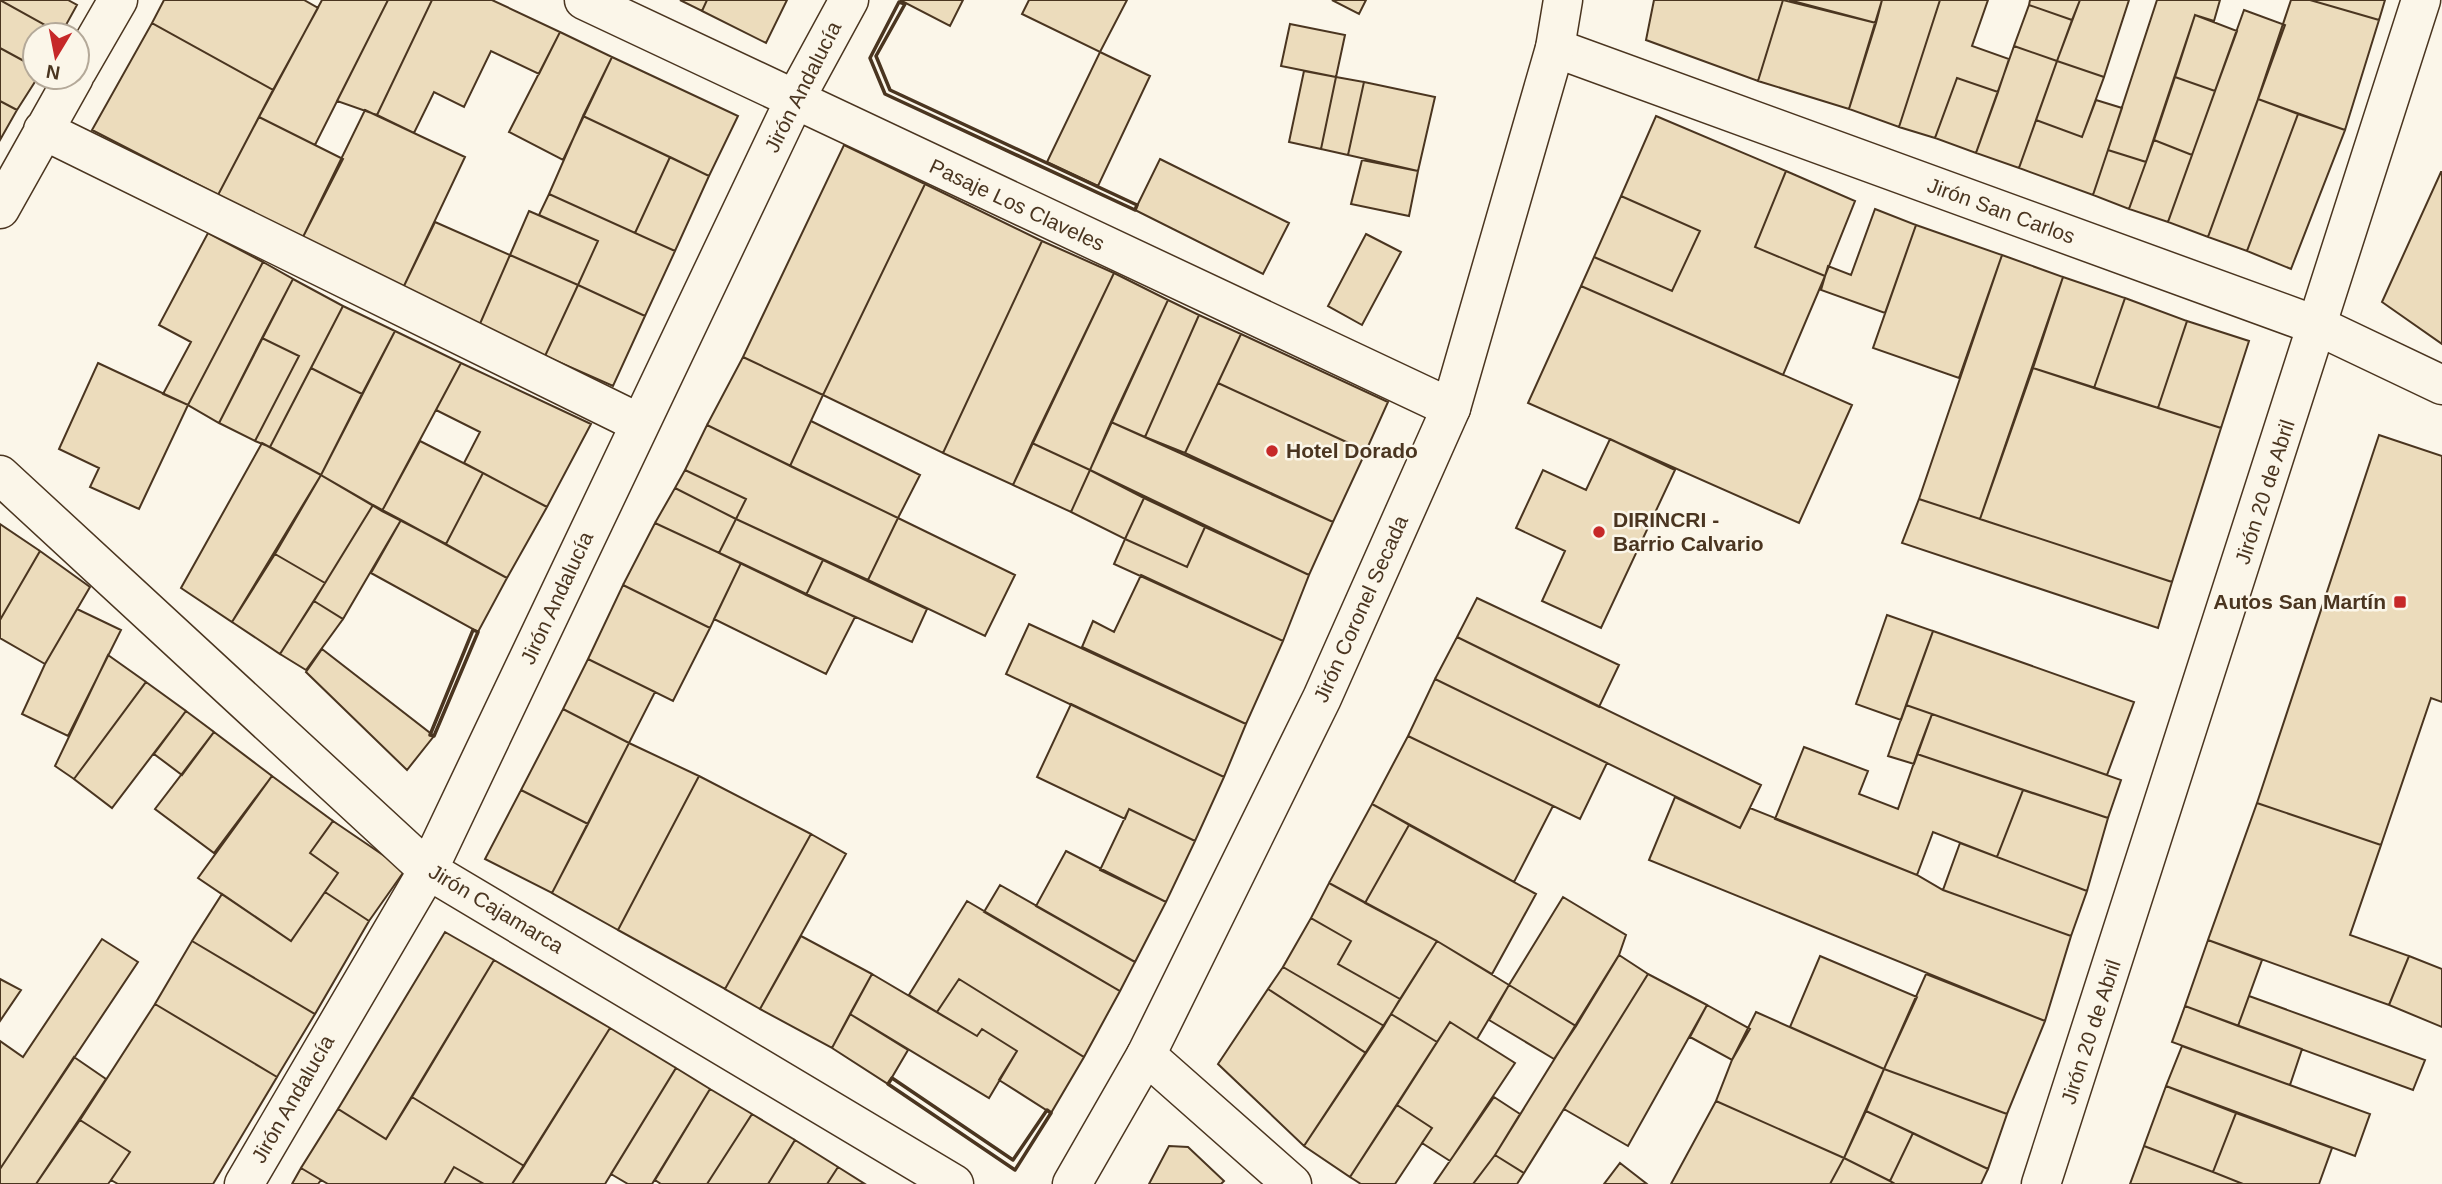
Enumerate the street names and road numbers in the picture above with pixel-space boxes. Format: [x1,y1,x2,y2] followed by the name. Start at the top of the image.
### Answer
[760,17,846,156] street label: Jirón Andalucía
[926,154,1108,255] street label: Pasaje Los Claveles
[1924,173,2078,248] street label: Jirón San Carlos
[2230,417,2299,567] street label: Jirón 20 de Abril
[1309,512,1412,706] street label: Jirón Coronel Secada
[516,528,597,668] street label: Jirón Andalucía
[425,859,568,958] street label: Jirón Cajamarca
[2056,957,2125,1107] street label: Jirón 20 de Abril
[247,1031,339,1167] street label: Jirón Andalucía

